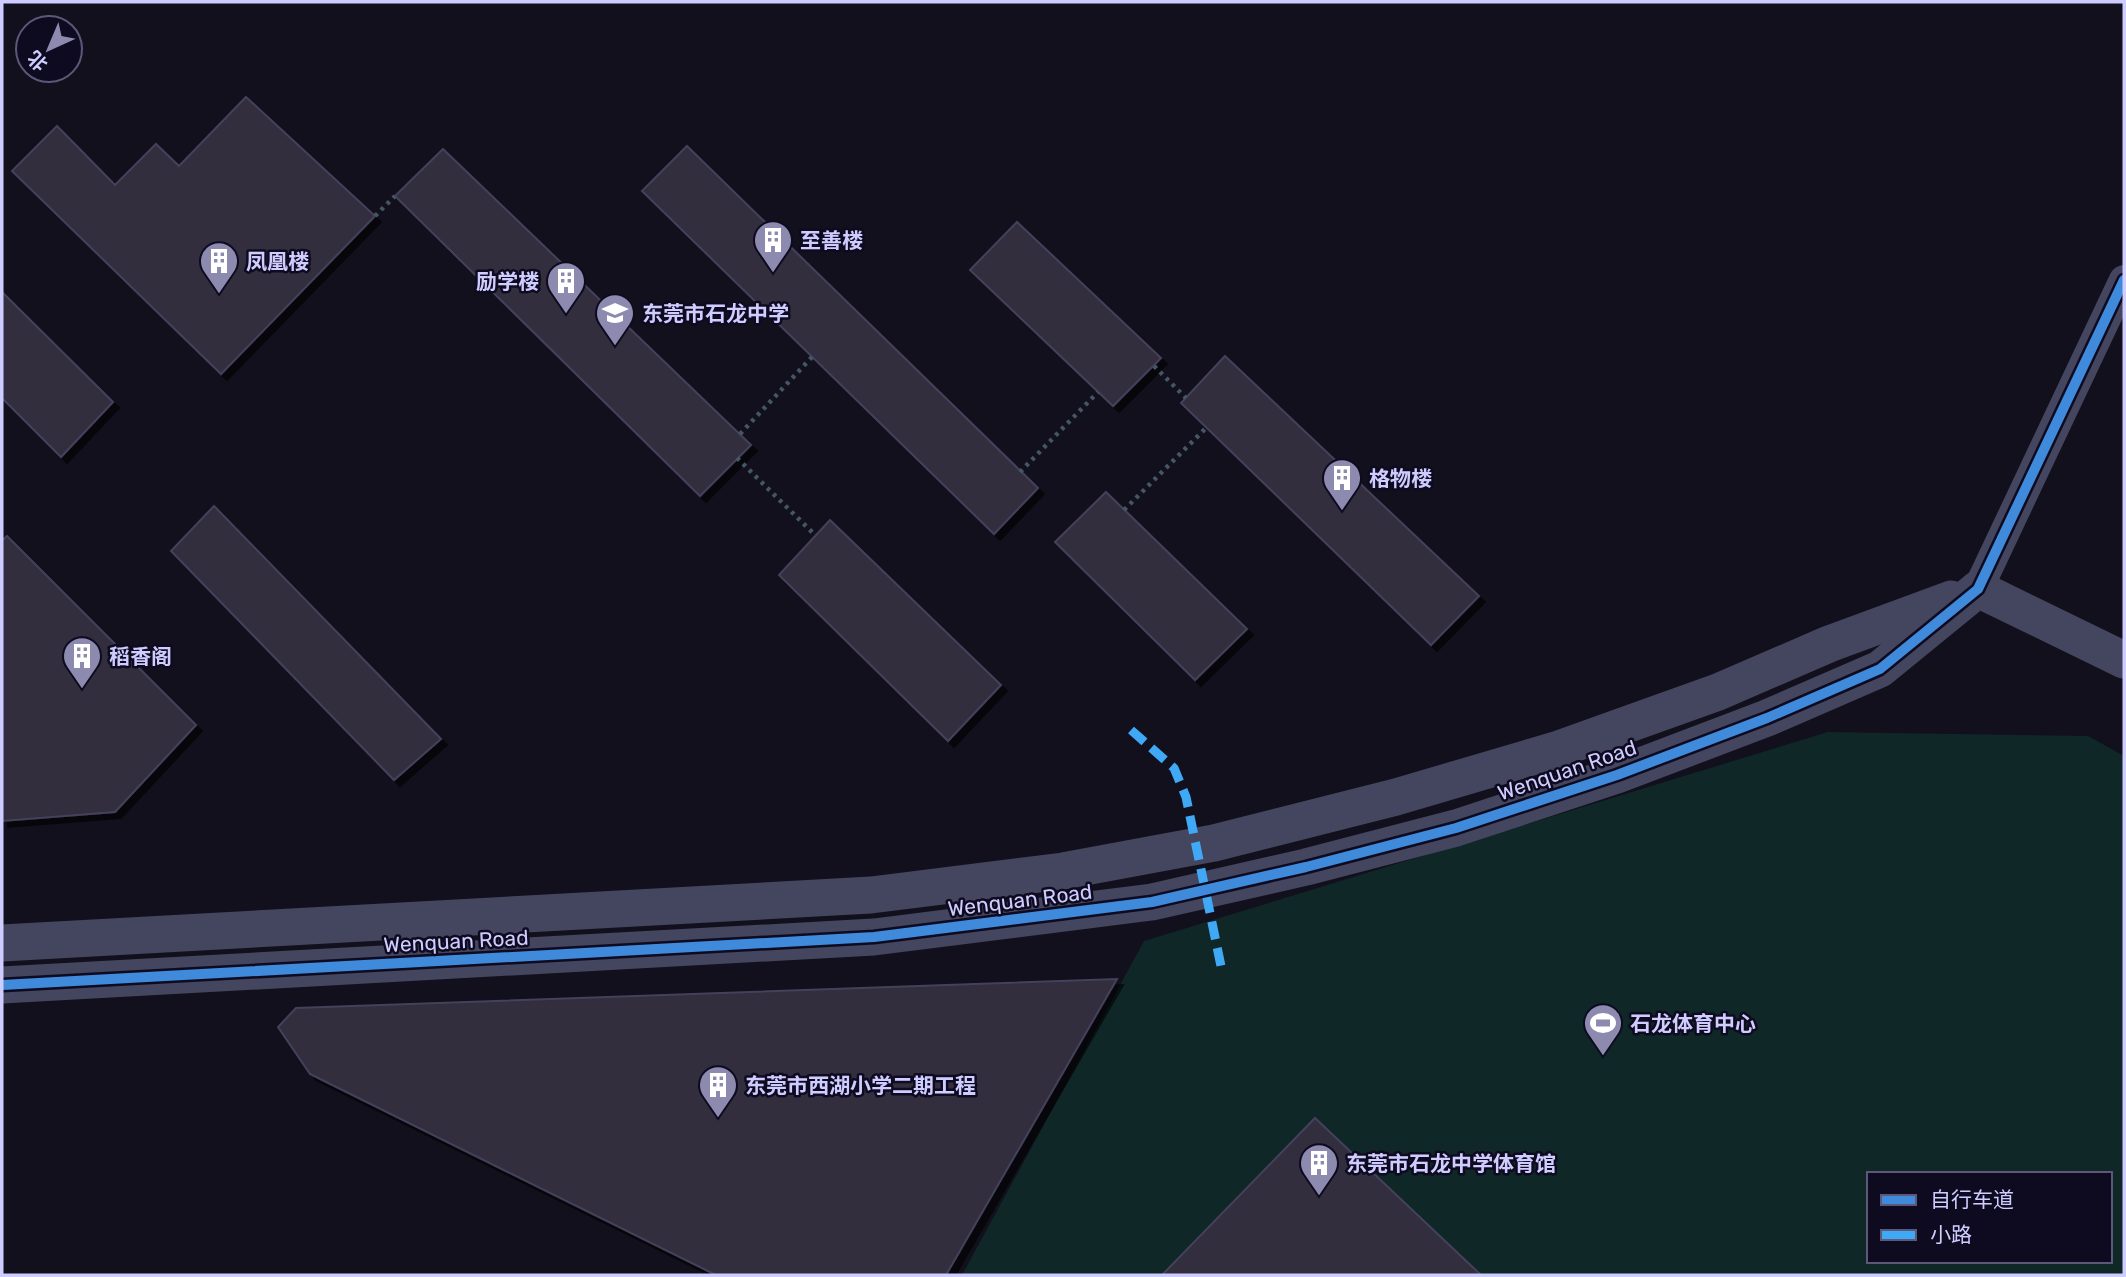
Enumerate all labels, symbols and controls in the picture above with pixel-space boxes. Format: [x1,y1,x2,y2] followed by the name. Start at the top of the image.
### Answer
[14,14,84,84] north arrow
[23,46,52,76] text: 北
[752,219,794,274] building icon: 至善楼
[800,228,863,253] place label: 至善楼
[198,240,240,295] building icon: 凤凰楼
[246,249,309,274] place label: 凤凰楼
[545,260,587,315] building icon: 励学楼
[476,269,539,294] place label: 励学楼
[594,292,636,347] school or university icon: 东莞市石龙中学
[642,301,789,326] place label: 东莞市石龙中学
[1321,457,1363,512] building icon: 格物楼
[1369,466,1432,491] place label: 格物楼
[61,635,103,690] building icon: 稻香阁
[109,644,172,669] place label: 稻香阁
[1494,735,1640,805] street label: Wenquan Road
[946,879,1094,921] street label: Wenquan Road
[383,925,529,957] street label: Wenquan Road
[1582,1002,1624,1057] sports icon: 石龙体育中心
[1630,1011,1756,1036] place label: 石龙体育中心
[697,1064,739,1119] building icon: 东莞市西湖小学二期工程
[745,1073,976,1098] place label: 东莞市西湖小学二期工程
[1298,1142,1340,1197] building icon: 东莞市石龙中学体育馆
[1346,1151,1556,1176] place label: 东莞市石龙中学体育馆
[1867,1172,2112,1263] legend
[1930,1187,2014,1212] text: 自行车道
[1930,1222,1972,1247] text: 小路

